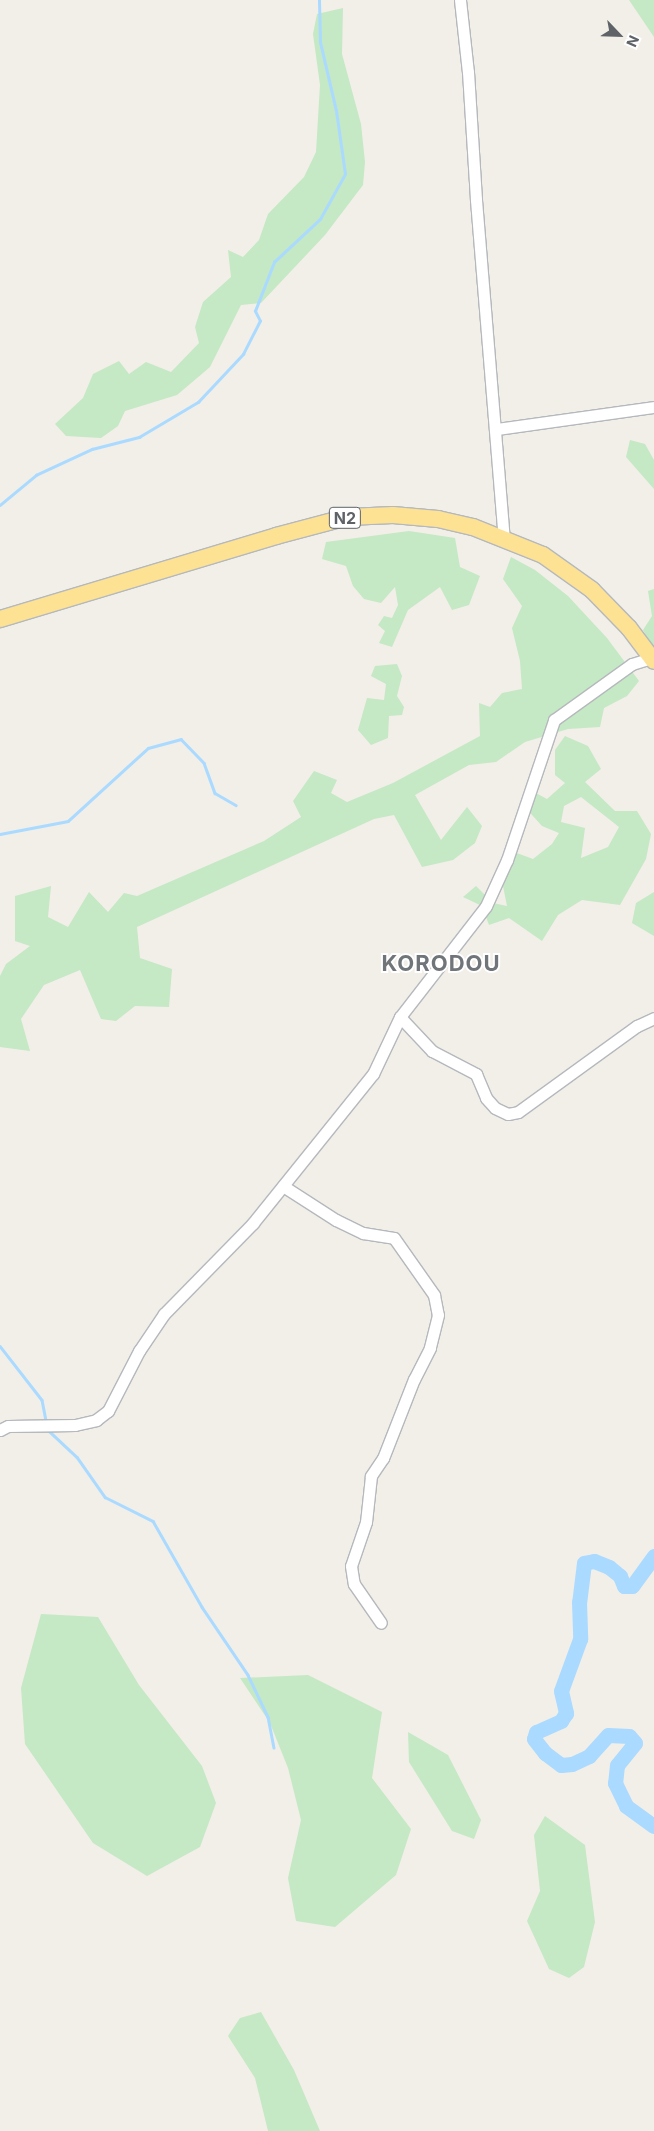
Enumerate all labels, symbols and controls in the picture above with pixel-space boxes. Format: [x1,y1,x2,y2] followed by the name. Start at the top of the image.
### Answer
[594,10,644,60] north arrow
[623,33,643,50] text: N
[329,504,361,532] road number: N2
[381,951,501,977] district label: KORODOU

